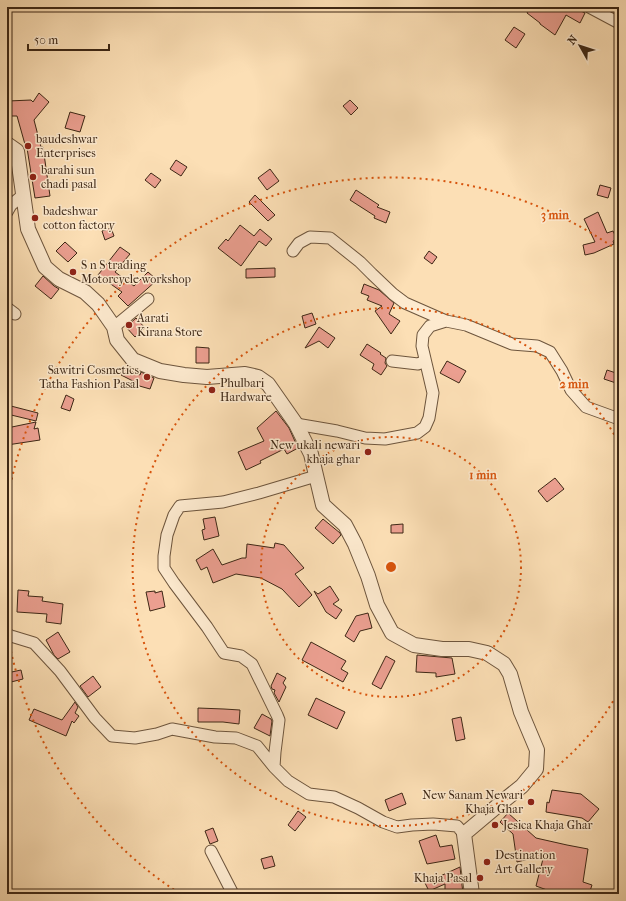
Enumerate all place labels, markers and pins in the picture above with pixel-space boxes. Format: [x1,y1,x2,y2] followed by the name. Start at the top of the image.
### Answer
[35,132,98,160] place label: baudeshwar Enterprises
[23,141,33,151] marker: baudeshwar Enterprises
[40,163,97,191] place label: barahi sun chadi pasal
[28,172,38,182] marker: barahi sun chadi pasal
[42,204,116,232] place label: badeshwar cotton factory
[30,213,40,223] marker: badeshwar cotton factory
[81,258,192,286] place label: S n S trading Motorcycle workshop
[68,267,78,277] marker: S n S trading Motorcycle workshop
[136,311,203,339] place label: Aarati Kirana Store
[124,320,134,330] marker: Aarati Kirana Store
[39,363,140,391] place label: Sawitri Cosmetics Tatha Fashion Pasal
[142,372,152,382] marker: Sawitri Cosmetics Tatha Fashion Pasal
[220,376,272,404] place label: Phulbari Hardware
[207,385,217,395] marker: Phulbari Hardware
[270,438,361,466] place label: New ukali newari khaja ghar
[363,447,373,457] marker: New ukali newari khaja ghar
[384,560,398,574] centre of rings
[422,788,524,816] place label: New Sanam Newari Khaja Ghar
[526,797,536,807] marker: New Sanam Newari Khaja Ghar
[502,818,593,832] place label: Jesica Khaja Ghar
[490,820,500,830] marker: Jesica Khaja Ghar
[494,848,556,876] place label: Destination Art Gallery
[482,857,492,867] marker: Destination Art Gallery
[414,871,473,885] place label: Khaja Pasal
[475,873,485,883] marker: Khaja Pasal

